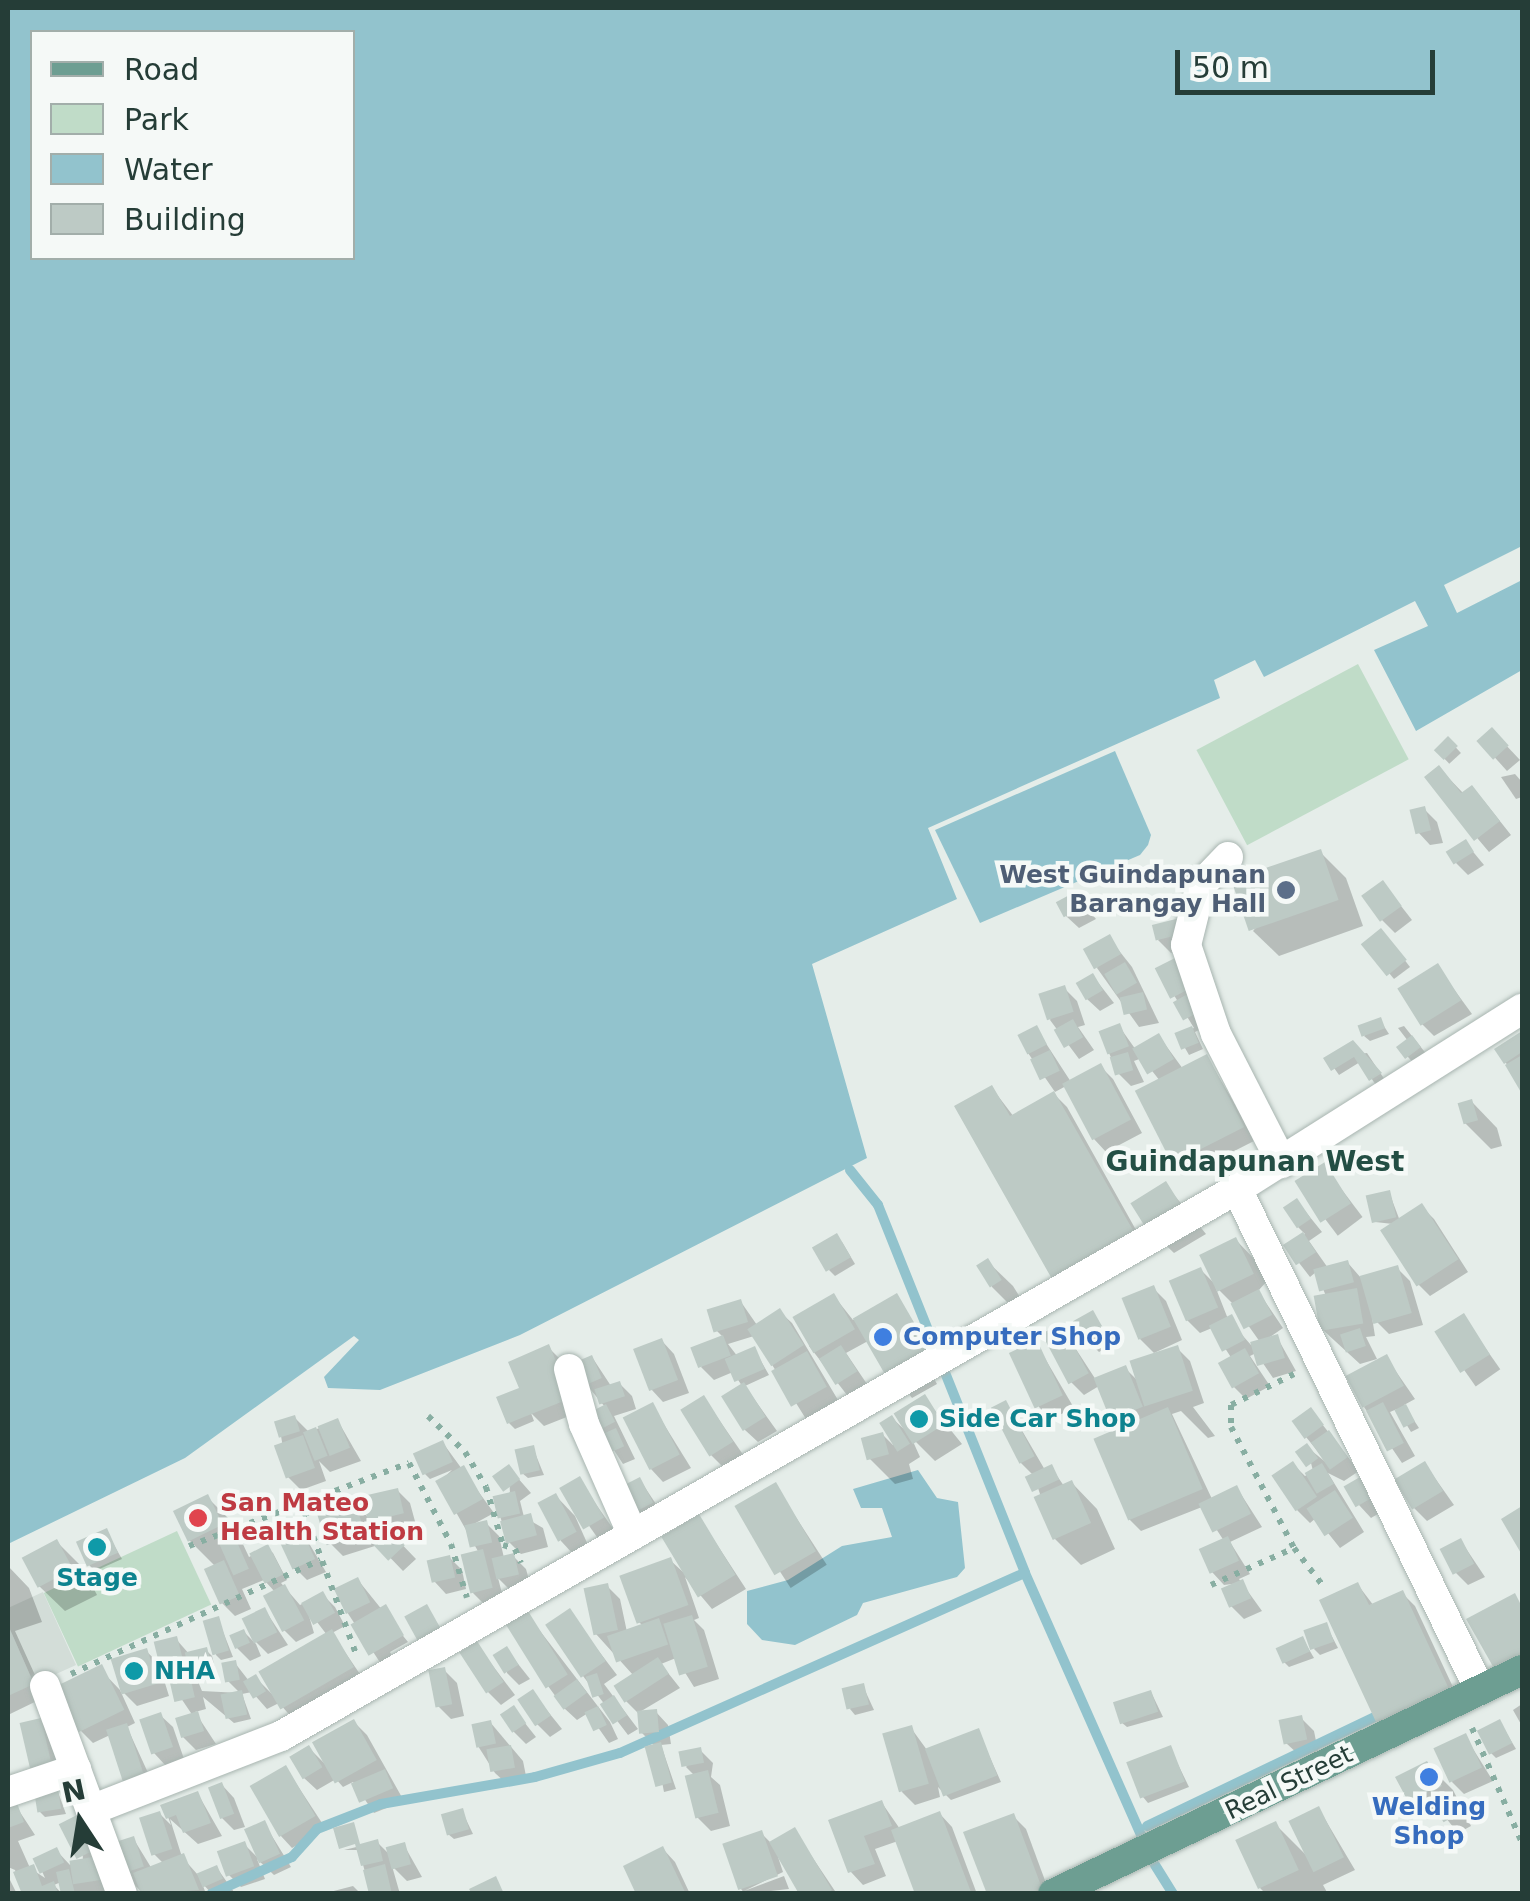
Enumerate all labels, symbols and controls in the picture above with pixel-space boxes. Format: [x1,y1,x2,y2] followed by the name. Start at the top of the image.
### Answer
[30,30,355,260] legend
[1180,30,1440,92] scale bar
[1192,50,1269,85] text: 50 m
[124,52,199,87] text: Road
[124,102,189,137] text: Park
[124,152,213,187] text: Water
[124,202,246,237] text: Building
[999,861,1266,920] place label: West Guindapunan Barangay Hall
[1275,879,1297,901] marker: West Guindapunan Barangay Hall
[1106,1145,1404,1179] district label: Guindapunan West
[903,1322,1121,1352] place label: Computer Shop
[872,1326,894,1348] marker: Computer Shop
[939,1404,1136,1434] place label: Side Car Shop
[908,1408,930,1430] marker: Side Car Shop
[220,1489,424,1548] place label: San Mateo Health Station
[185,1505,211,1531] marker: San Mateo Health Station
[86,1536,108,1558] marker: Stage
[56,1563,138,1593] place label: Stage
[154,1656,215,1686] place label: NHA
[123,1660,145,1682] marker: NHA
[1220,1739,1358,1827] street label: Real Street
[1418,1766,1440,1788] marker: Welding Shop
[30,1771,130,1871] north arrow
[59,1773,89,1810] text: N
[1372,1793,1486,1852] place label: Welding Shop

